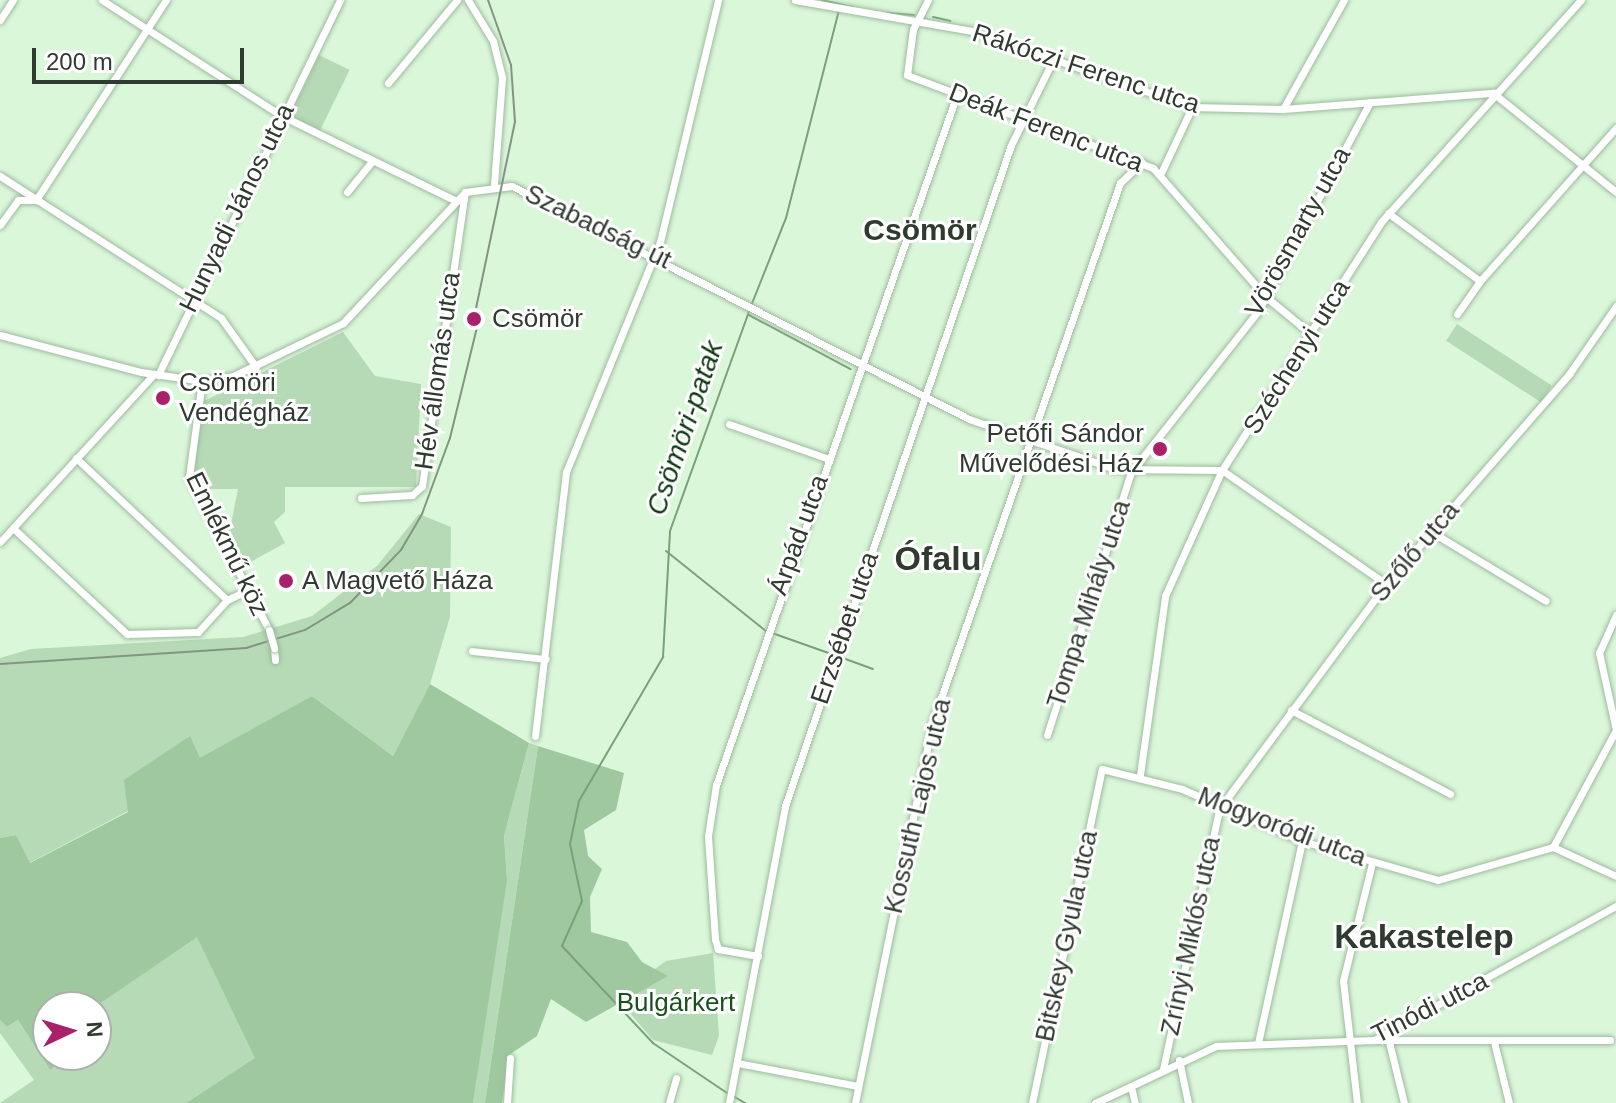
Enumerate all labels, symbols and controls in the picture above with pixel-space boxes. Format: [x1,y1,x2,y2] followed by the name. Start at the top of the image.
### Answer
[968,18,1204,120] street label: Rákóczi Ferenc utca
[36,32,248,82] scale bar
[46,48,113,75] text: 200 m
[945,77,1147,179] street label: Deák Ferenc utca
[173,99,301,317] street label: Hunyadi János utca
[1238,142,1358,322] street label: Vörösmarty utca
[520,178,676,276] street label: Szabadság út
[863,212,977,248] district label: Csömör
[409,270,467,472] street label: Hév állomás utca
[1237,274,1357,440] street label: Széchenyi utca
[492,303,583,335] place label: Csömör
[463,308,485,330] marker: Csömör
[639,336,731,520] water label: Csömöri-patak
[179,367,309,428] place label: Csömöri Vendégház
[154,389,172,407] marker: Csömöri Vendégház
[959,418,1144,480] place label: Petőfi Sándor Művelődési Ház
[1151,440,1169,458] marker: Petőfi Sándor Művelődési Ház
[179,467,275,621] street label: Emlékmű köz
[763,471,835,599] street label: Árpád utca
[1364,495,1466,609] street label: Szőlő utca
[1041,496,1137,712] street label: Tompa Mihály utca
[895,539,981,579] district label: Ófalu
[804,548,886,708] street label: Erzsébet utca
[302,565,494,597] place label: A Magvető Háza
[277,572,295,590] marker: A Magvető Háza
[878,695,958,917] street label: Kossuth Lajos utca
[1193,781,1371,873] street label: Mogyoródi utca
[1029,827,1105,1045] street label: Bitskey Gyula utca
[1155,834,1227,1038] street label: Zrínyi Miklós utca
[1334,917,1514,957] district label: Kakastelep
[1367,965,1493,1051] street label: Tinódi utca
[617,987,735,1019] park label: Bulgárkert
[32,991,112,1071] north arrow
[81,1021,107,1038] text: N

